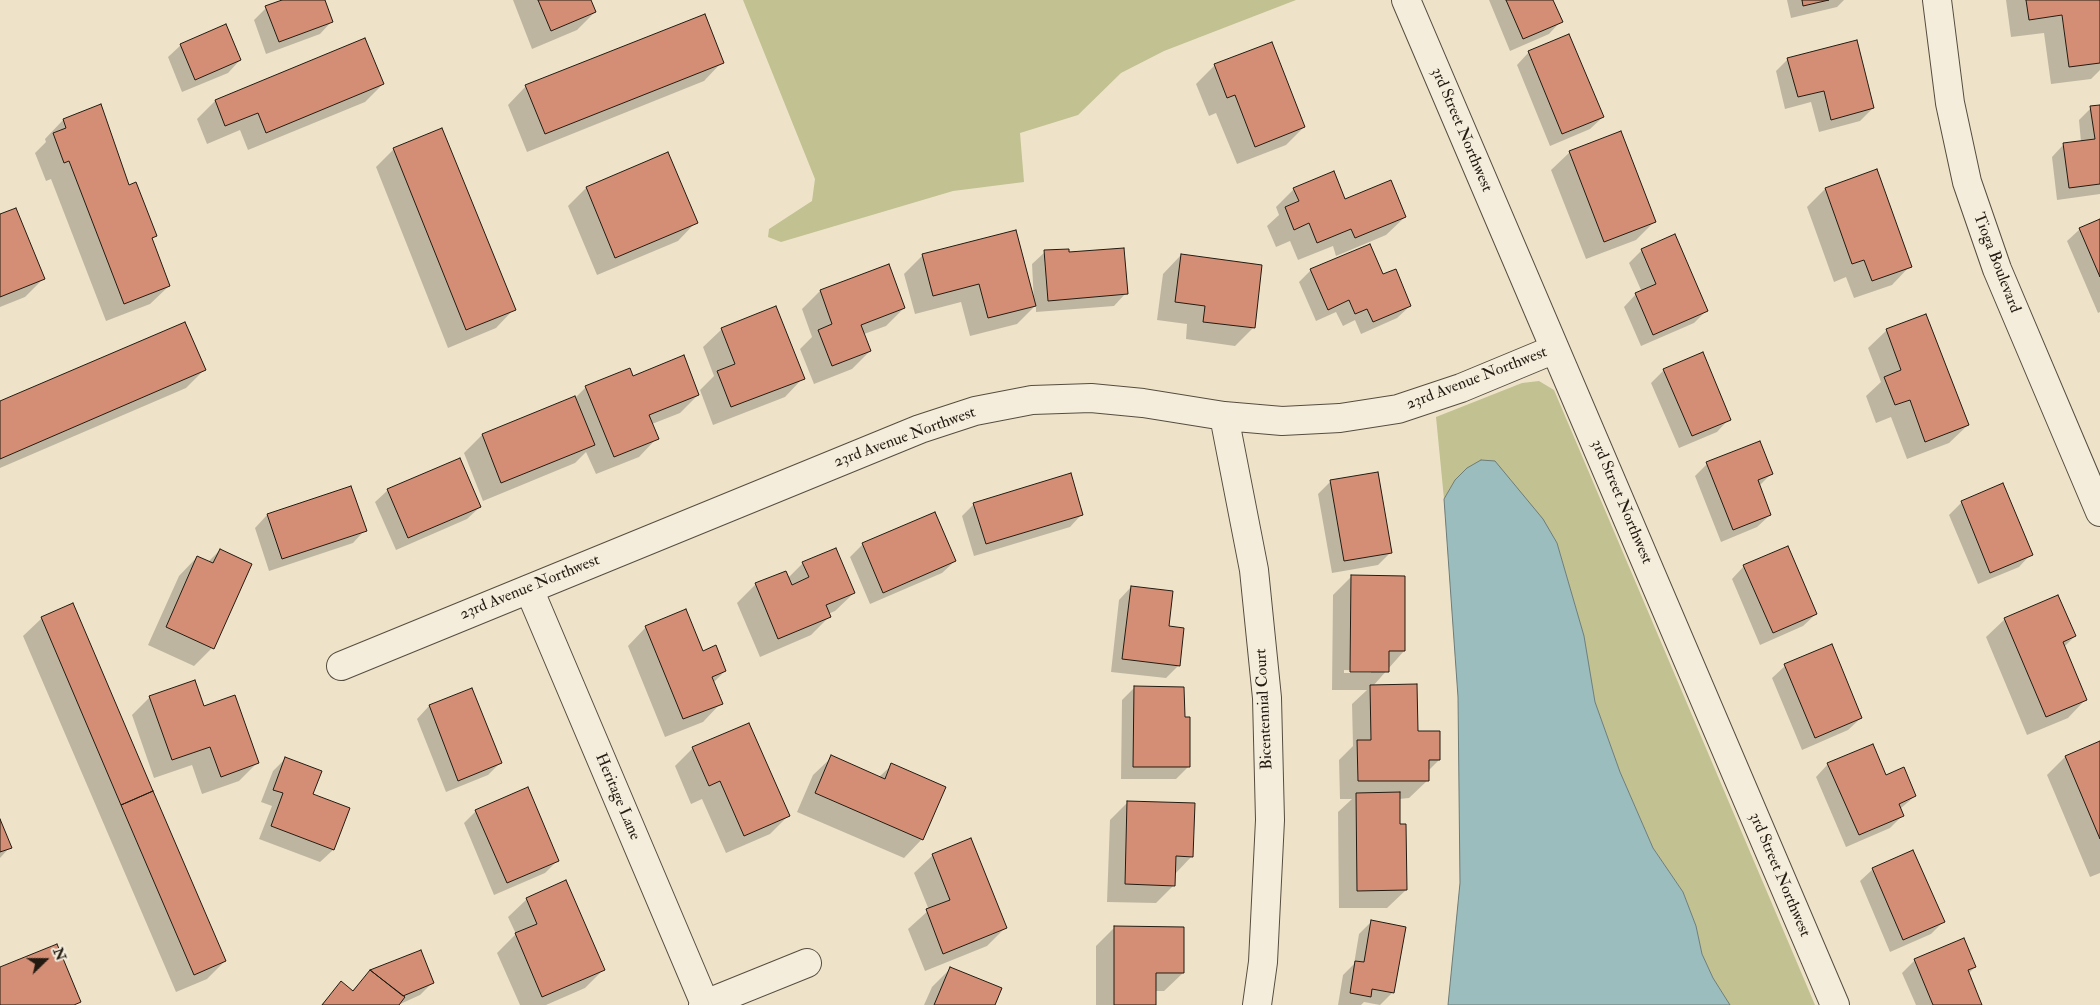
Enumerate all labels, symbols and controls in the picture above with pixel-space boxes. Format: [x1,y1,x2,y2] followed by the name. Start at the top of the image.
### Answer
[1426,65,1496,195] street label: 3rd Street Northwest
[1968,210,2024,316] street label: Tioga Boulevard
[1404,343,1550,415] street label: 23rd Avenue Northwest
[832,403,978,473] street label: 23rd Avenue Northwest
[1586,437,1656,567] street label: 3rd Street Northwest
[457,551,603,625] street label: 23rd Avenue Northwest
[1252,648,1278,770] street label: Bicentennial Court
[590,751,644,843] street label: Heritage Lane
[1744,810,1814,940] street label: 3rd Street Northwest
[20,935,70,985] north arrow
[49,945,70,963] text: N

